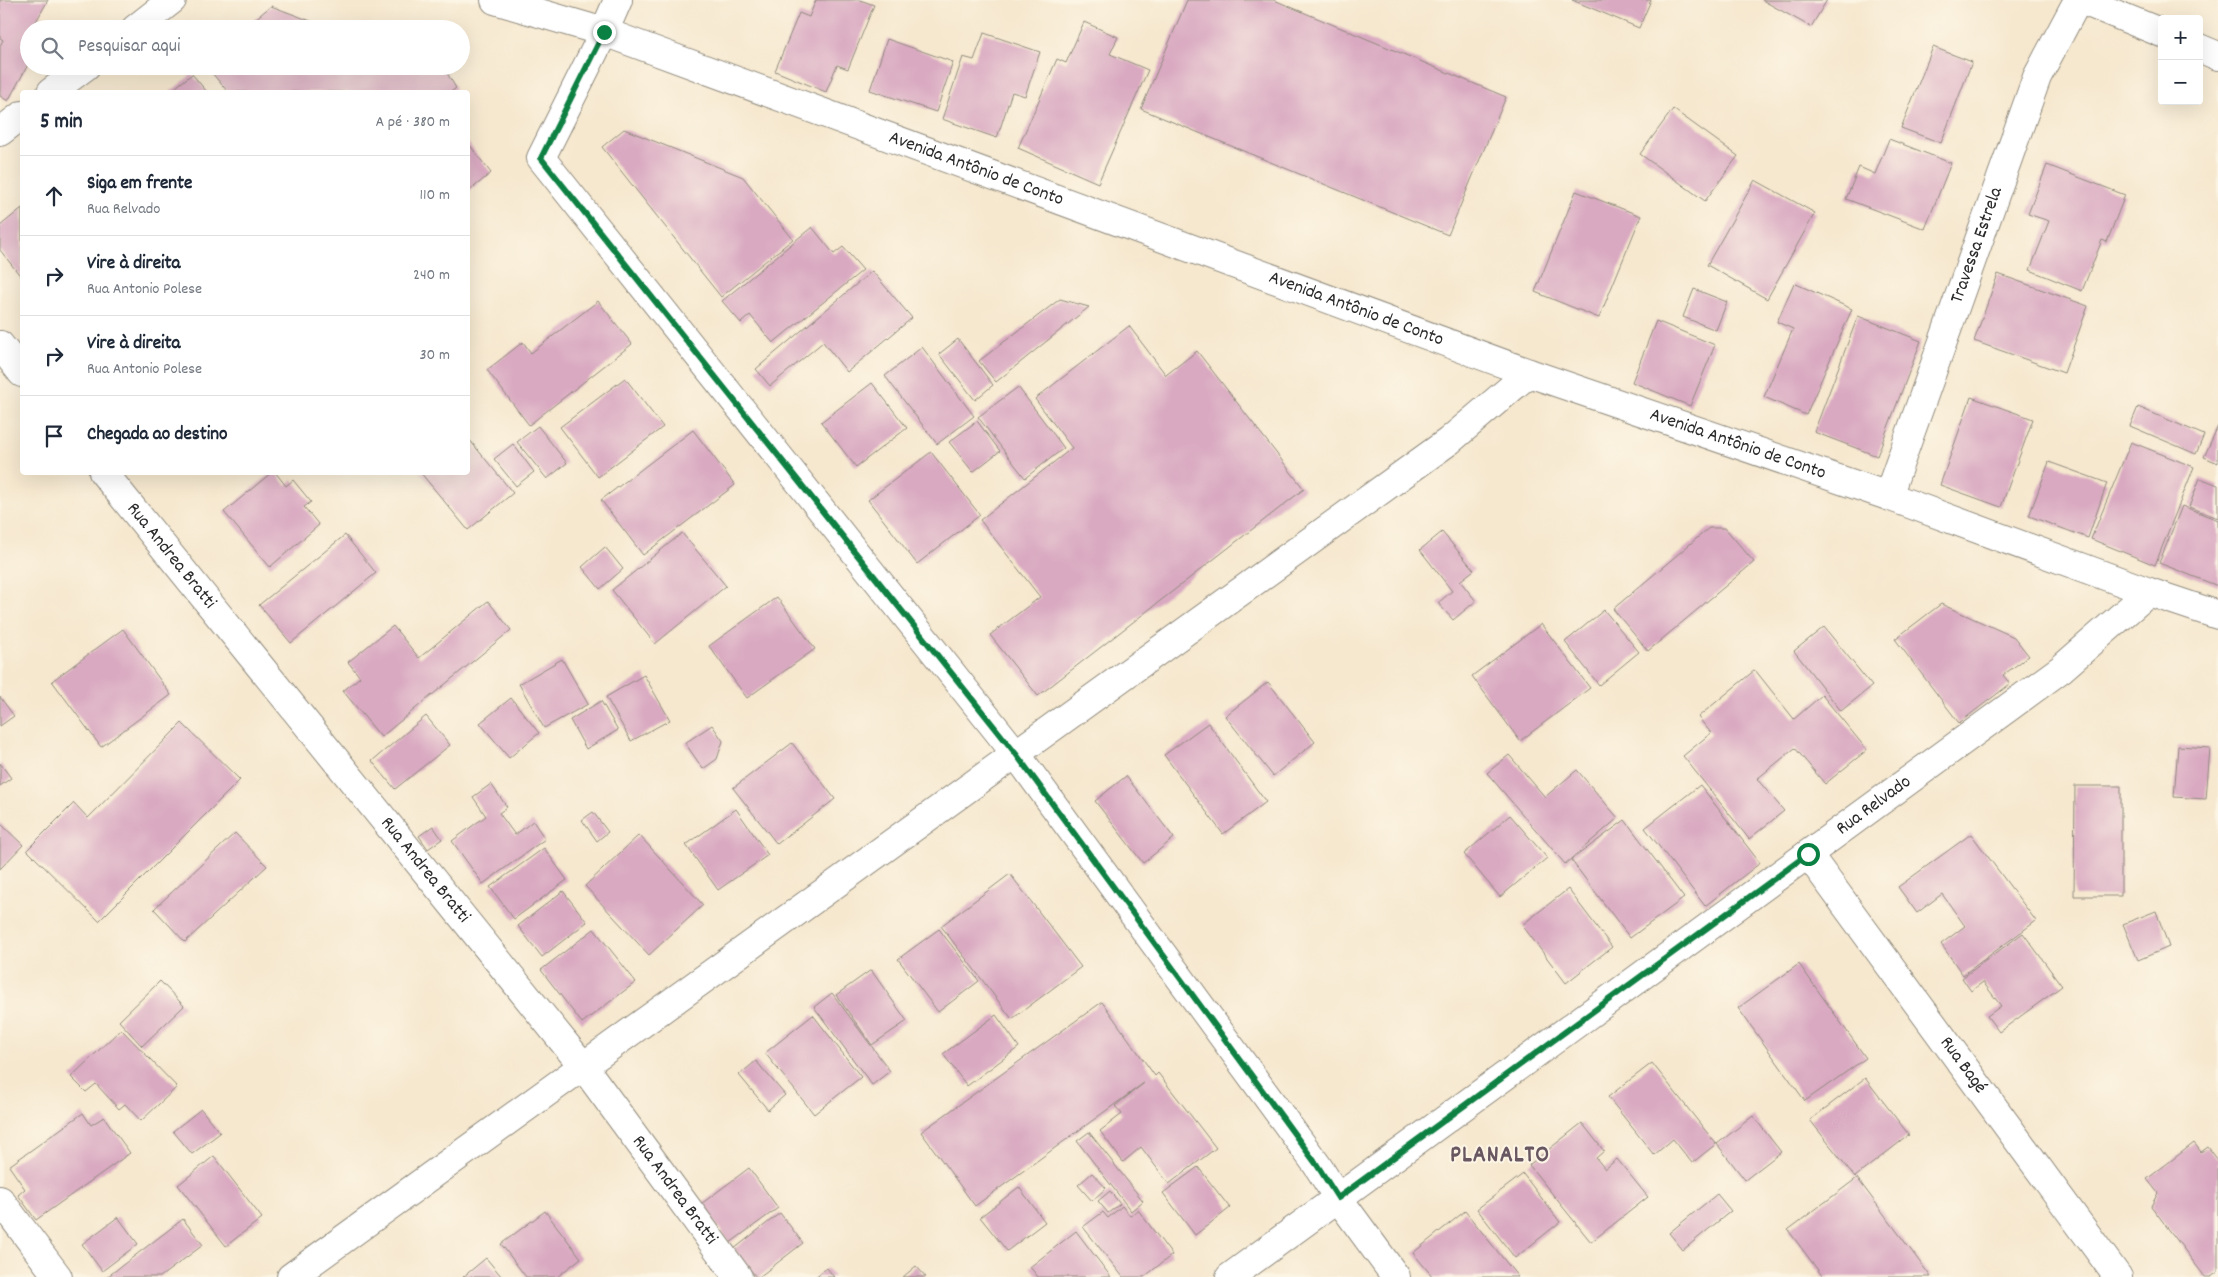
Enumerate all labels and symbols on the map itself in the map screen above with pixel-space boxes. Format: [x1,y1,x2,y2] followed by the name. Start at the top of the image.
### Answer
[593,21,616,44] route end
[885,125,1067,214] street label: Avenida Antônio de Conto
[1944,182,2011,307] street label: Travessa Estrela
[1265,265,1447,354] street label: Avenida Antônio de Conto
[1646,402,1829,487] street label: Avenida Antônio de Conto
[120,497,223,615] street label: Rua Andrea Bratti
[1831,769,1917,842] street label: Rua Relvado
[373,811,476,930] street label: Rua Andrea Bratti
[1797,843,1820,866] route start
[1933,1031,1993,1100] street label: Rua Bagé
[625,1130,724,1251] street label: Rua Andrea Bratti
[1450,1139,1550,1173] district label: PLANALTO

